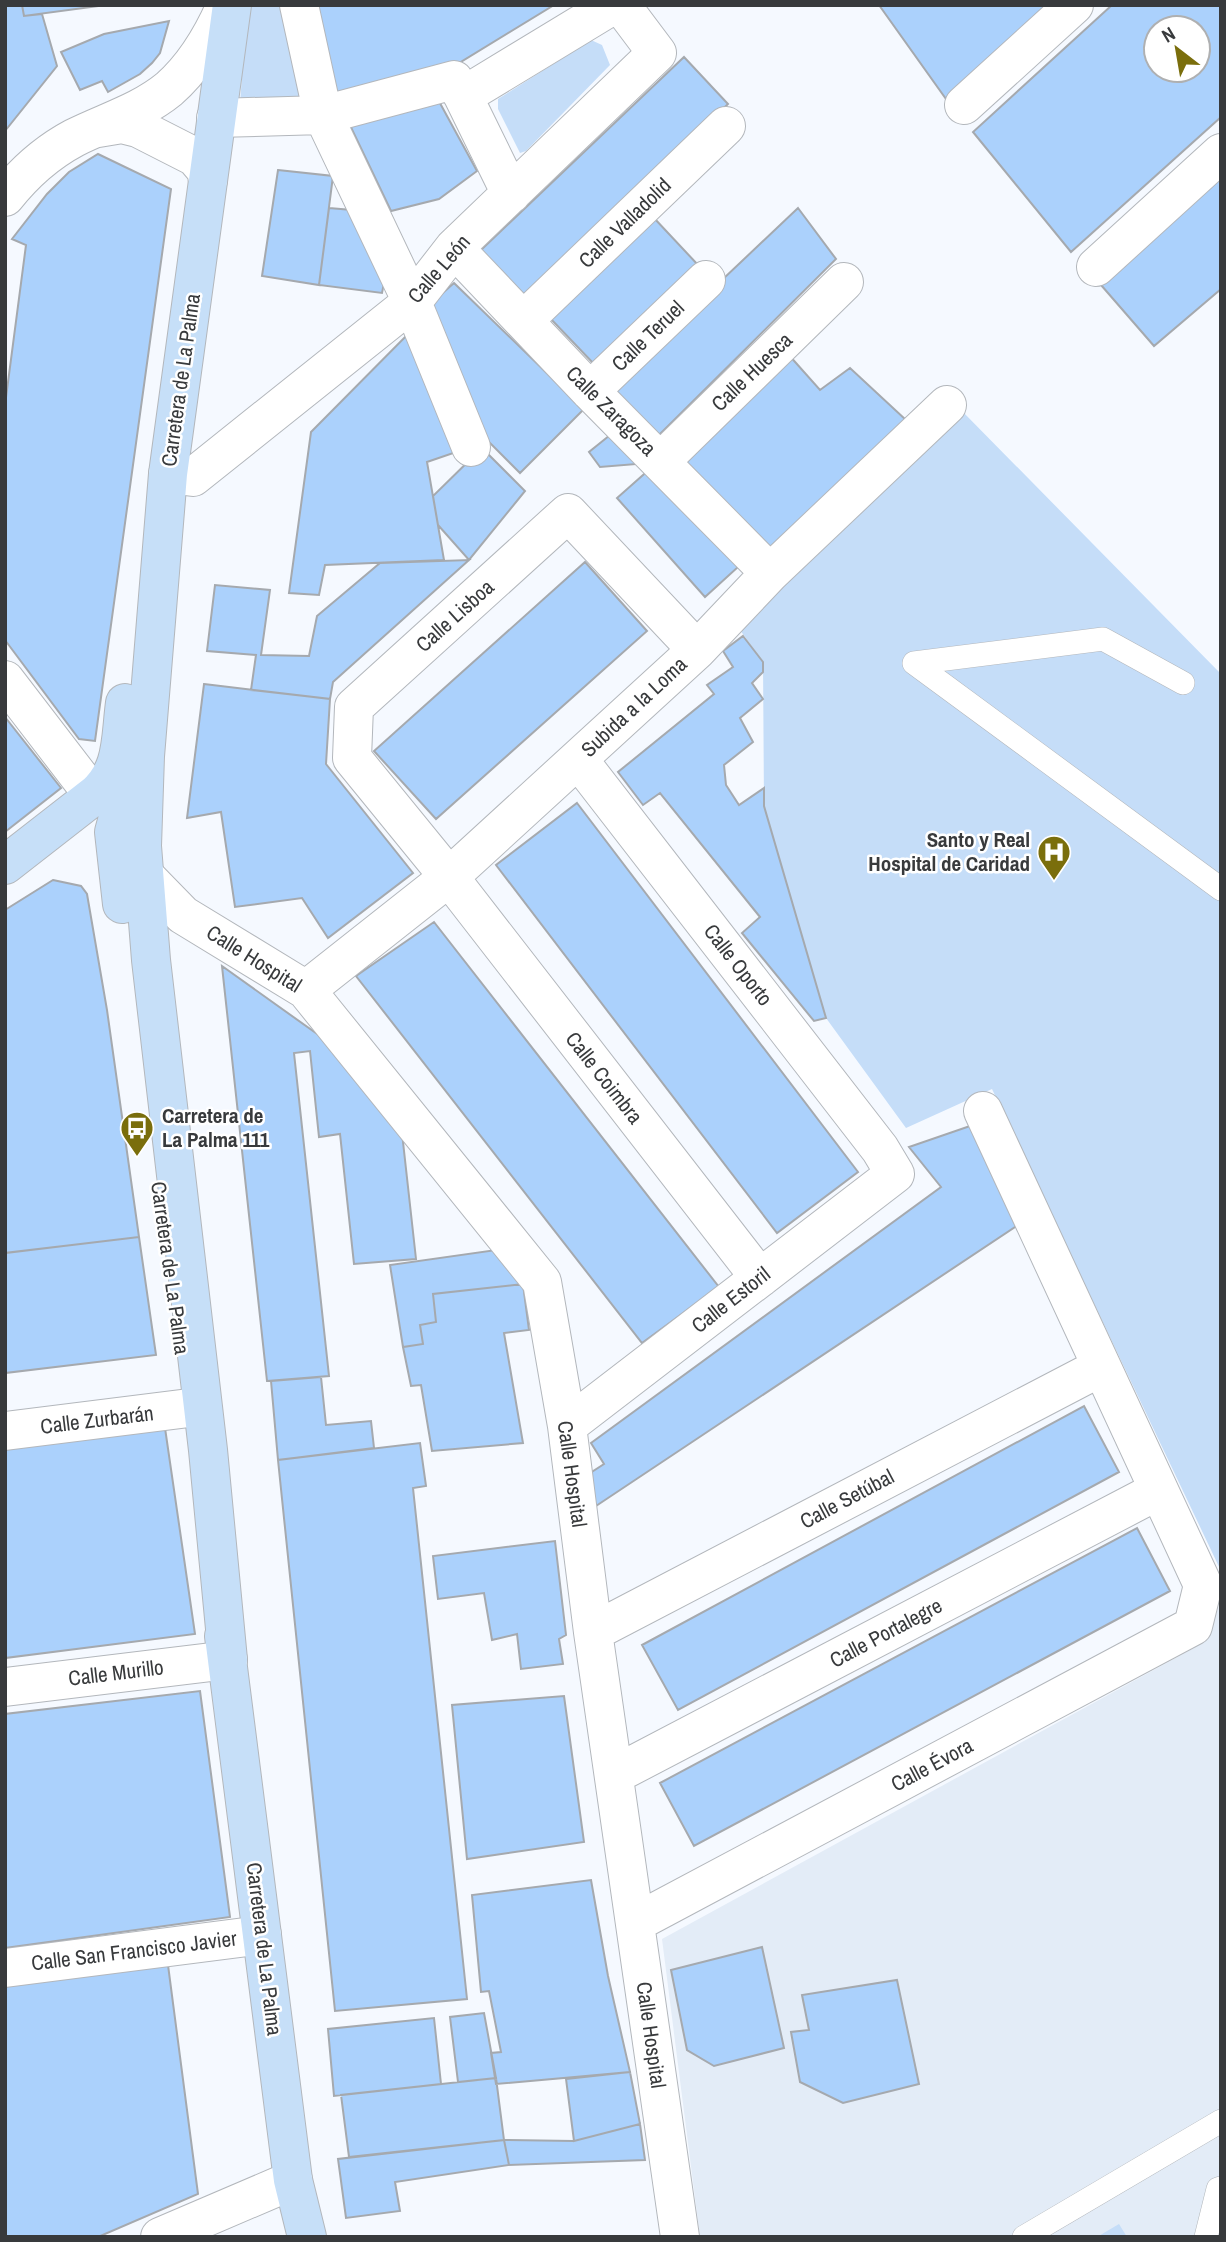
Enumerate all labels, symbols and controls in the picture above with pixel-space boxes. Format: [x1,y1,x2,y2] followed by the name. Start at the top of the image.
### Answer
[1142,14,1212,84] north arrow
[1157,20,1180,48] text: N
[572,171,677,274] street label: Calle Valladolid
[401,228,477,309] street label: Calle León
[154,291,207,468] street label: Carretera de La Palma
[605,294,690,378] street label: Calle Teruel
[705,325,799,418] street label: Calle Huesca
[560,359,663,462] street label: Calle Zaragoza
[409,573,500,658] street label: Calle Lisboa
[574,650,693,763] street label: Subida a la Loma
[868,825,1030,878] place label: Santo y Real Hospital de Caridad
[1035,833,1073,882] hospital icon: Santo y Real Hospital de Caridad
[201,918,307,999] street label: Calle Hospital
[697,918,780,1012] street label: Calle Oporto
[559,1025,650,1130] street label: Calle Coimbra
[162,1101,270,1154] place label: Carretera de La Palma 111
[118,1109,156,1158] bus stop icon: Carretera de La Palma 111
[144,1180,197,1357] street label: Carretera de La Palma
[685,1260,776,1340] street label: Calle Estoril
[39,1398,155,1441] street label: Calle Zurbarán
[551,1419,594,1529] street label: Calle Hospital
[795,1462,899,1535] street label: Calle Setúbal
[824,1591,947,1674] street label: Calle Portalegre
[67,1652,165,1693] street label: Calle Murillo
[886,1731,978,1798] street label: Calle Évora
[239,1861,290,2038] street label: Carretera de La Palma
[30,1923,239,1977] street label: Calle San Francisco Javier
[630,1980,673,2090] street label: Calle Hospital

